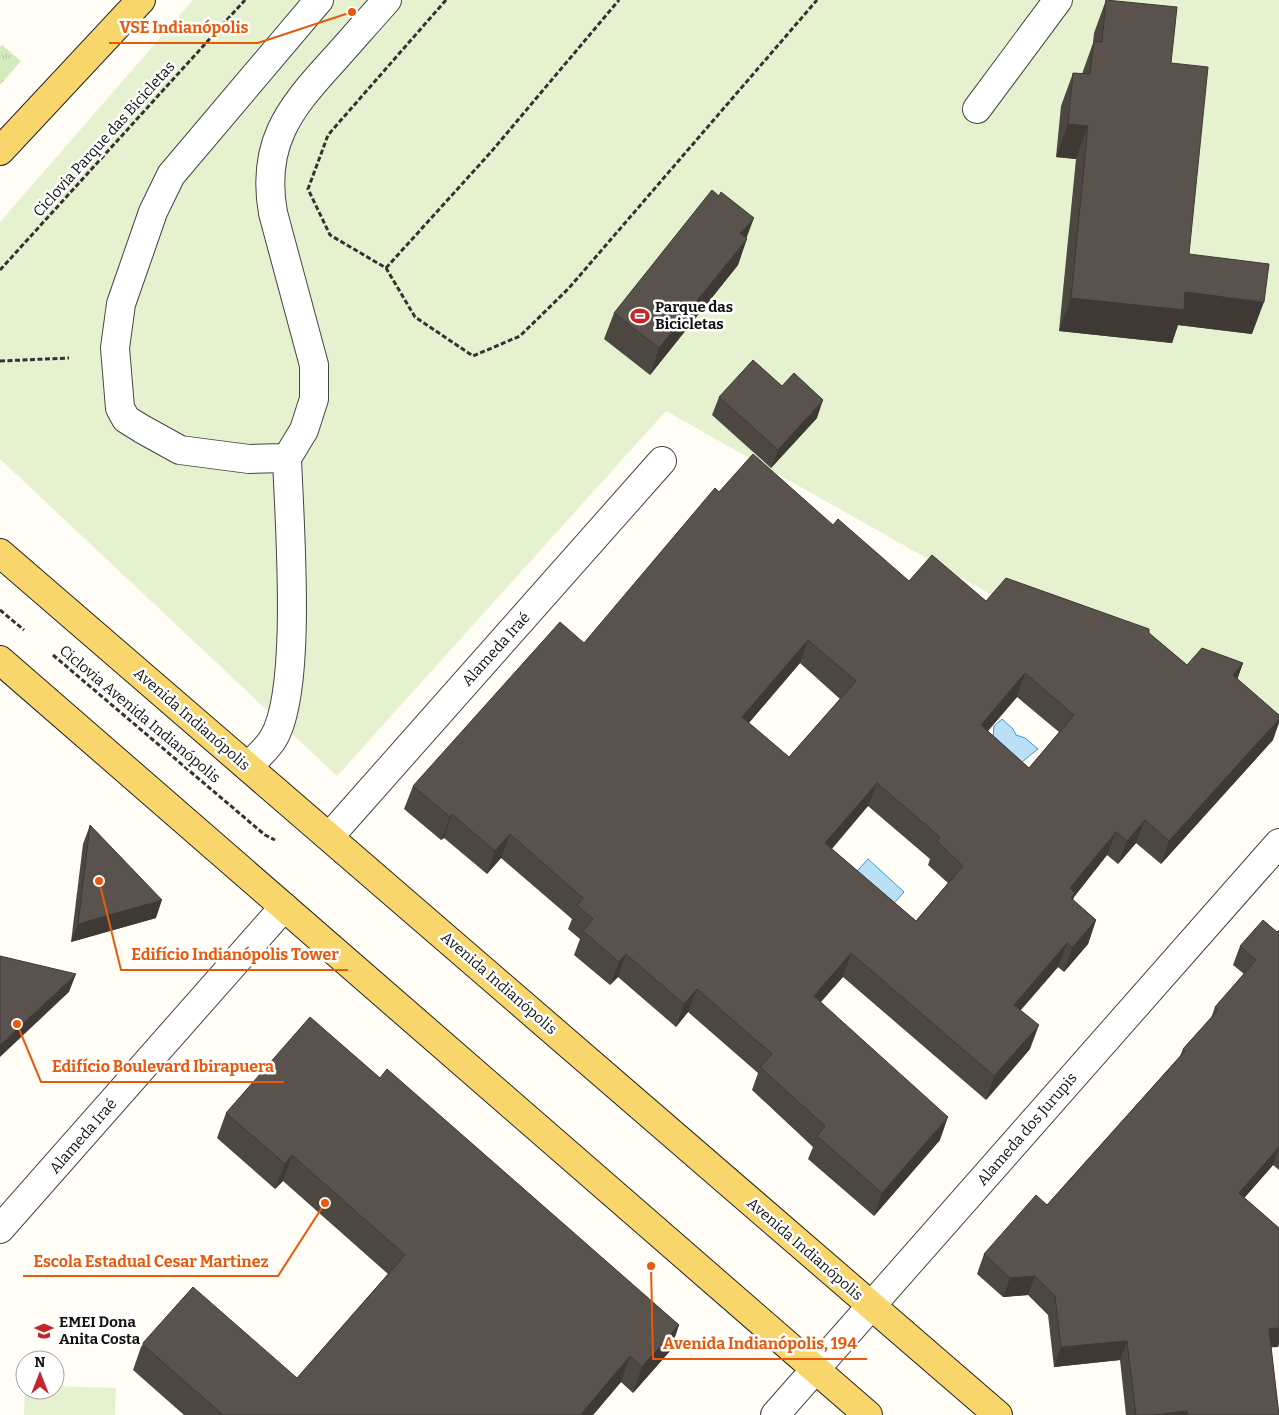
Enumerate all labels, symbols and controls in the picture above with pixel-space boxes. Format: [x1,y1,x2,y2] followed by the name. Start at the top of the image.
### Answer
[109,12,258,43] callout: VSE Indianópolis
[120,18,249,37] text: VSE Indianópolis
[29,58,179,220] street label: Ciclovia Parque das Bicicletas
[655,298,733,333] place label: Parque das Bicicletas
[629,305,651,327] sports icon: Parque das Bicicletas
[458,608,534,690] street label: Alameda Iraé
[56,641,224,787] street label: Ciclovia Avenida Indianópolis
[130,664,254,774] street label: Avenida Indianópolis
[437,928,561,1038] street label: Avenida Indianópolis
[121,939,348,970] callout: Edifício Indianópolis Tower
[131,945,339,964] text: Edifício Indianópolis Tower
[41,1051,284,1082] callout: Edifício Boulevard Ibirapuera
[52,1057,274,1076] text: Edifício Boulevard Ibirapuera
[973,1069,1081,1189] street label: Alameda dos Jurupis
[46,1095,120,1177] street label: Alameda Iraé
[743,1194,867,1304] street label: Avenida Indianópolis
[23,1245,278,1276] callout: Escola Estadual Cesar Martinez
[33,1252,269,1271] text: Escola Estadual Cesar Martinez
[59,1313,141,1348] place label: EMEI Dona Anita Costa
[33,1320,55,1342] school or university icon: EMEI Dona Anita Costa
[653,1328,867,1359] callout: Avenida Indianópolis, 194
[663,1334,857,1353] text: Avenida Indianópolis, 194
[15,1350,65,1400] north arrow
[35,1354,46,1371] text: N

